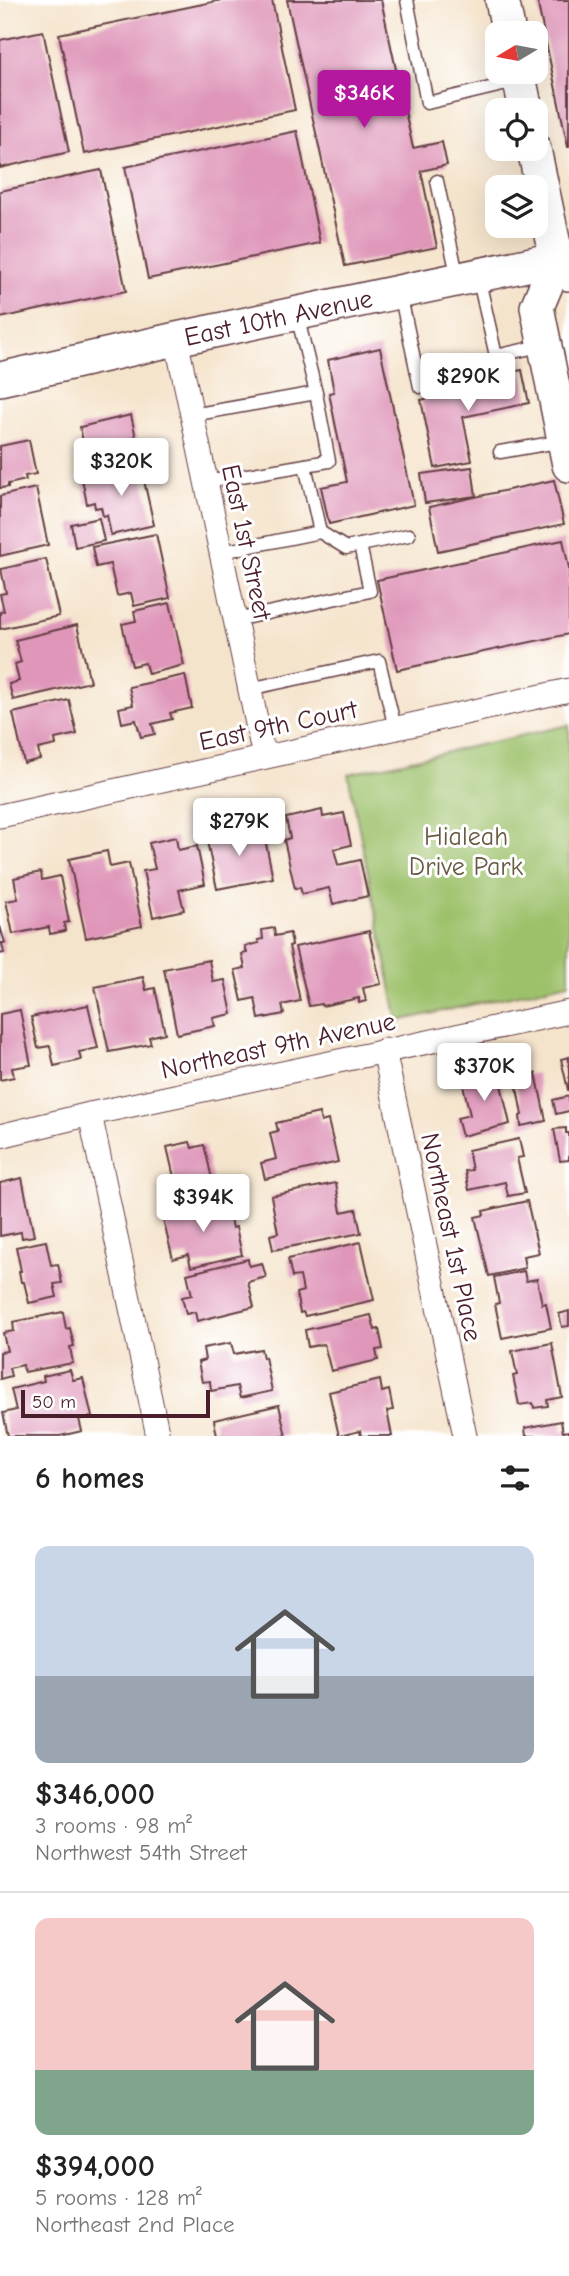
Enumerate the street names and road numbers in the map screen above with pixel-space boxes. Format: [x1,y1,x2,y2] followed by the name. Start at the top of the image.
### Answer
[182,284,375,353] street label: East 10th Avenue
[215,462,277,624] street label: East 1st Street
[197,694,361,757] street label: East 9th Court
[158,1006,398,1085] street label: Northeast 9th Avenue
[414,1130,488,1344] street label: Northeast 1st Place

